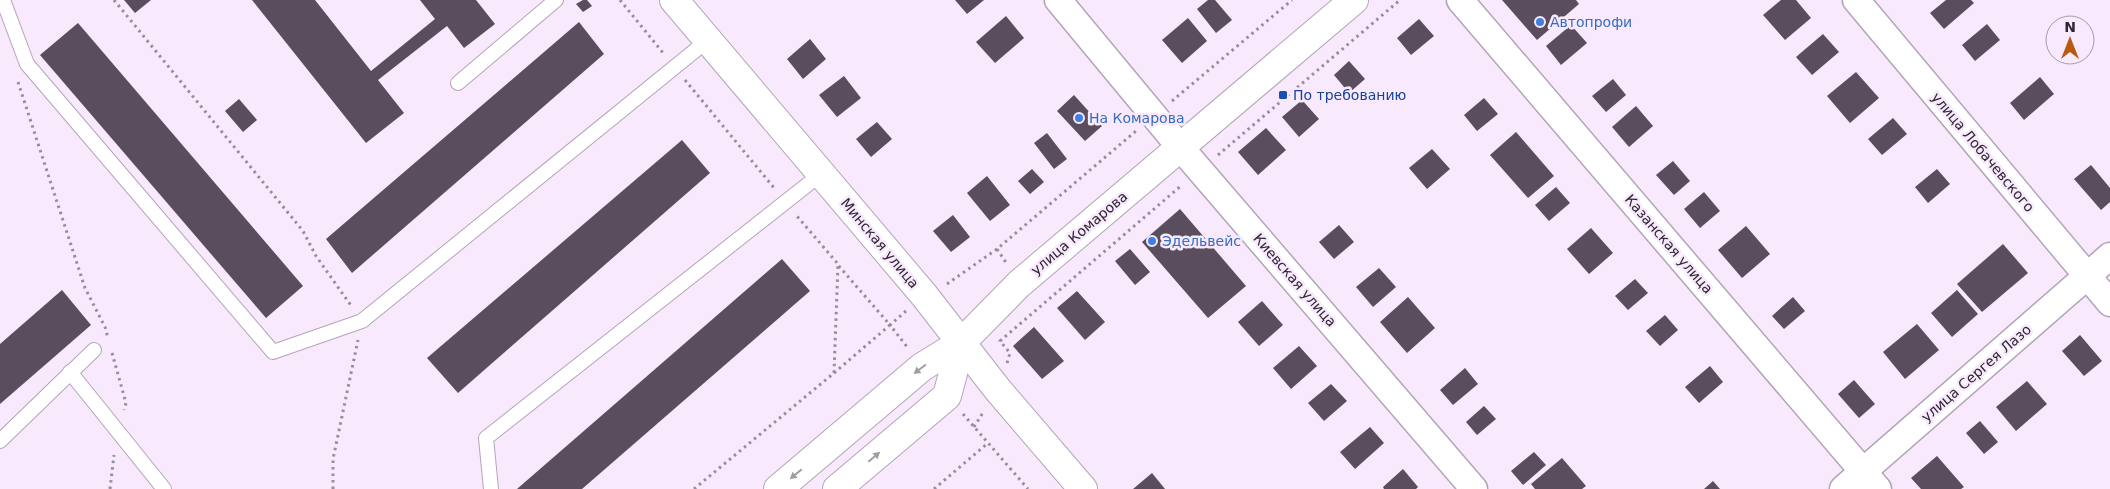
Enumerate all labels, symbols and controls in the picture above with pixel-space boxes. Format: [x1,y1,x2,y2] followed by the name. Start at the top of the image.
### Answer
[1550,14,1632,30] place label: Автопрофи
[2045,15,2095,65] north arrow
[1534,16,1546,28] marker: Автопрофи
[2064,19,2076,35] text: N
[1293,87,1406,103] place label: По требованию
[1277,89,1289,101] marker: По требованию
[1928,89,2038,215] street label: улица Лобачевского
[1089,110,1184,126] place label: На Комарова
[1073,112,1085,124] marker: На Комарова
[1028,188,1130,278] street label: улица Комарова
[1622,191,1716,297] street label: Казанская улица
[838,195,922,291] street label: Минская улица
[1250,230,1340,330] street label: Киевская улица
[1162,233,1241,249] place label: Эдельвейс
[1146,235,1158,247] marker: Эдельвейс
[1918,321,2034,425] street label: улица Сергея Лазо
[913,364,927,374] one-way arrow
[868,452,881,463] one-way arrow
[791,468,803,480] one-way arrow

